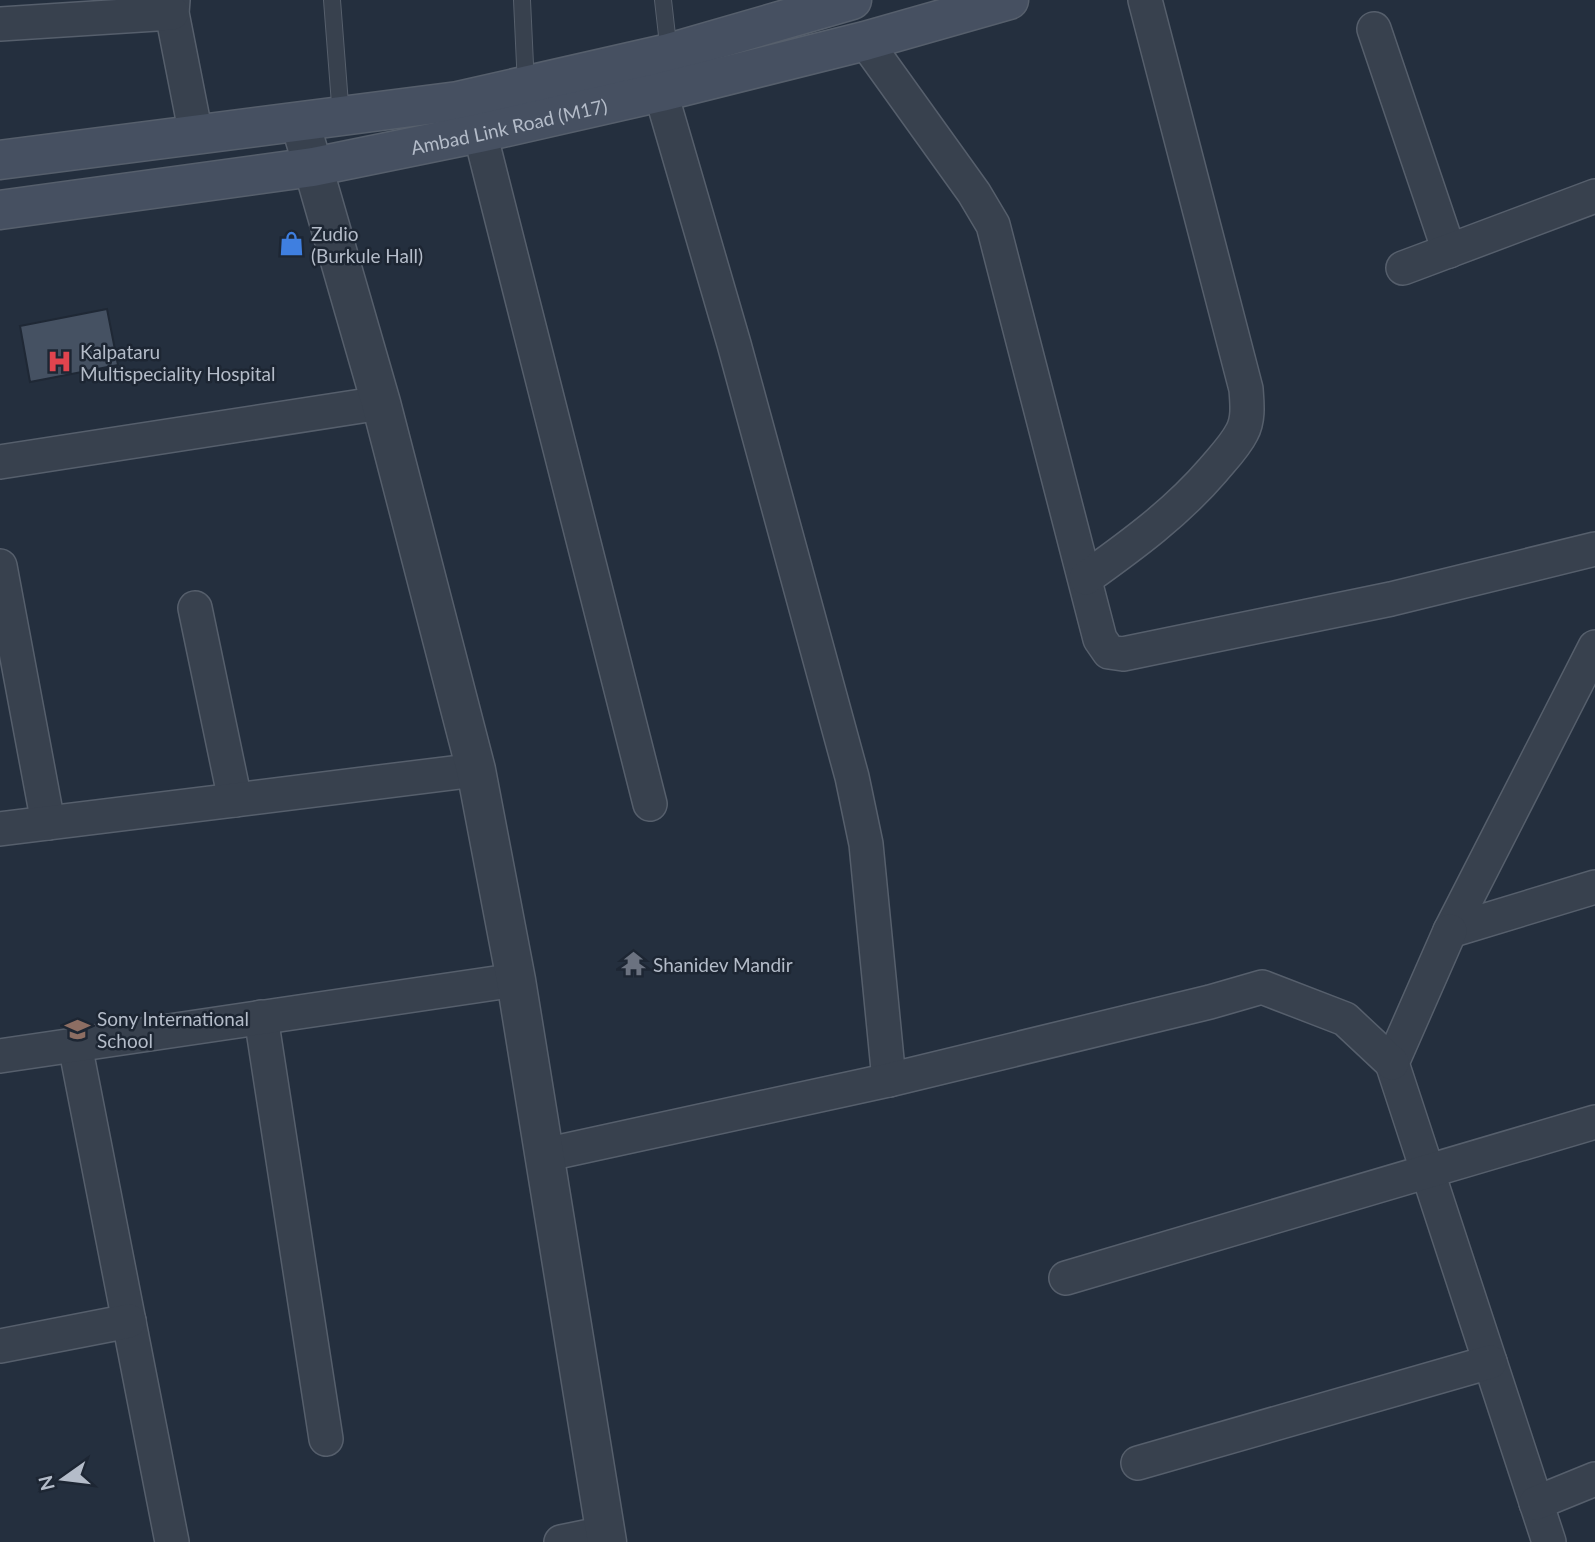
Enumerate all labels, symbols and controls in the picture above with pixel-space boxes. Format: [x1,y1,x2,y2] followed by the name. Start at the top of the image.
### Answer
[409,93,609,158] street label: Ambad Link Road (M17)
[311,222,423,267] place label: Zudio (Burkule Hall)
[277,230,305,258] shop icon: Zudio (Burkule Hall)
[80,340,275,385] place label: Kalpataru Multispeciality Hospital
[46,348,74,376] hospital icon: Kalpataru Multispeciality Hospital
[619,950,647,978] temple icon: Shanidev Mandir
[653,953,793,976] place label: Shanidev Mandir
[97,1007,249,1052] place label: Sony International School
[63,1015,91,1043] school or university icon: Sony International School
[28,1444,98,1514] north arrow
[33,1473,59,1493] text: N

